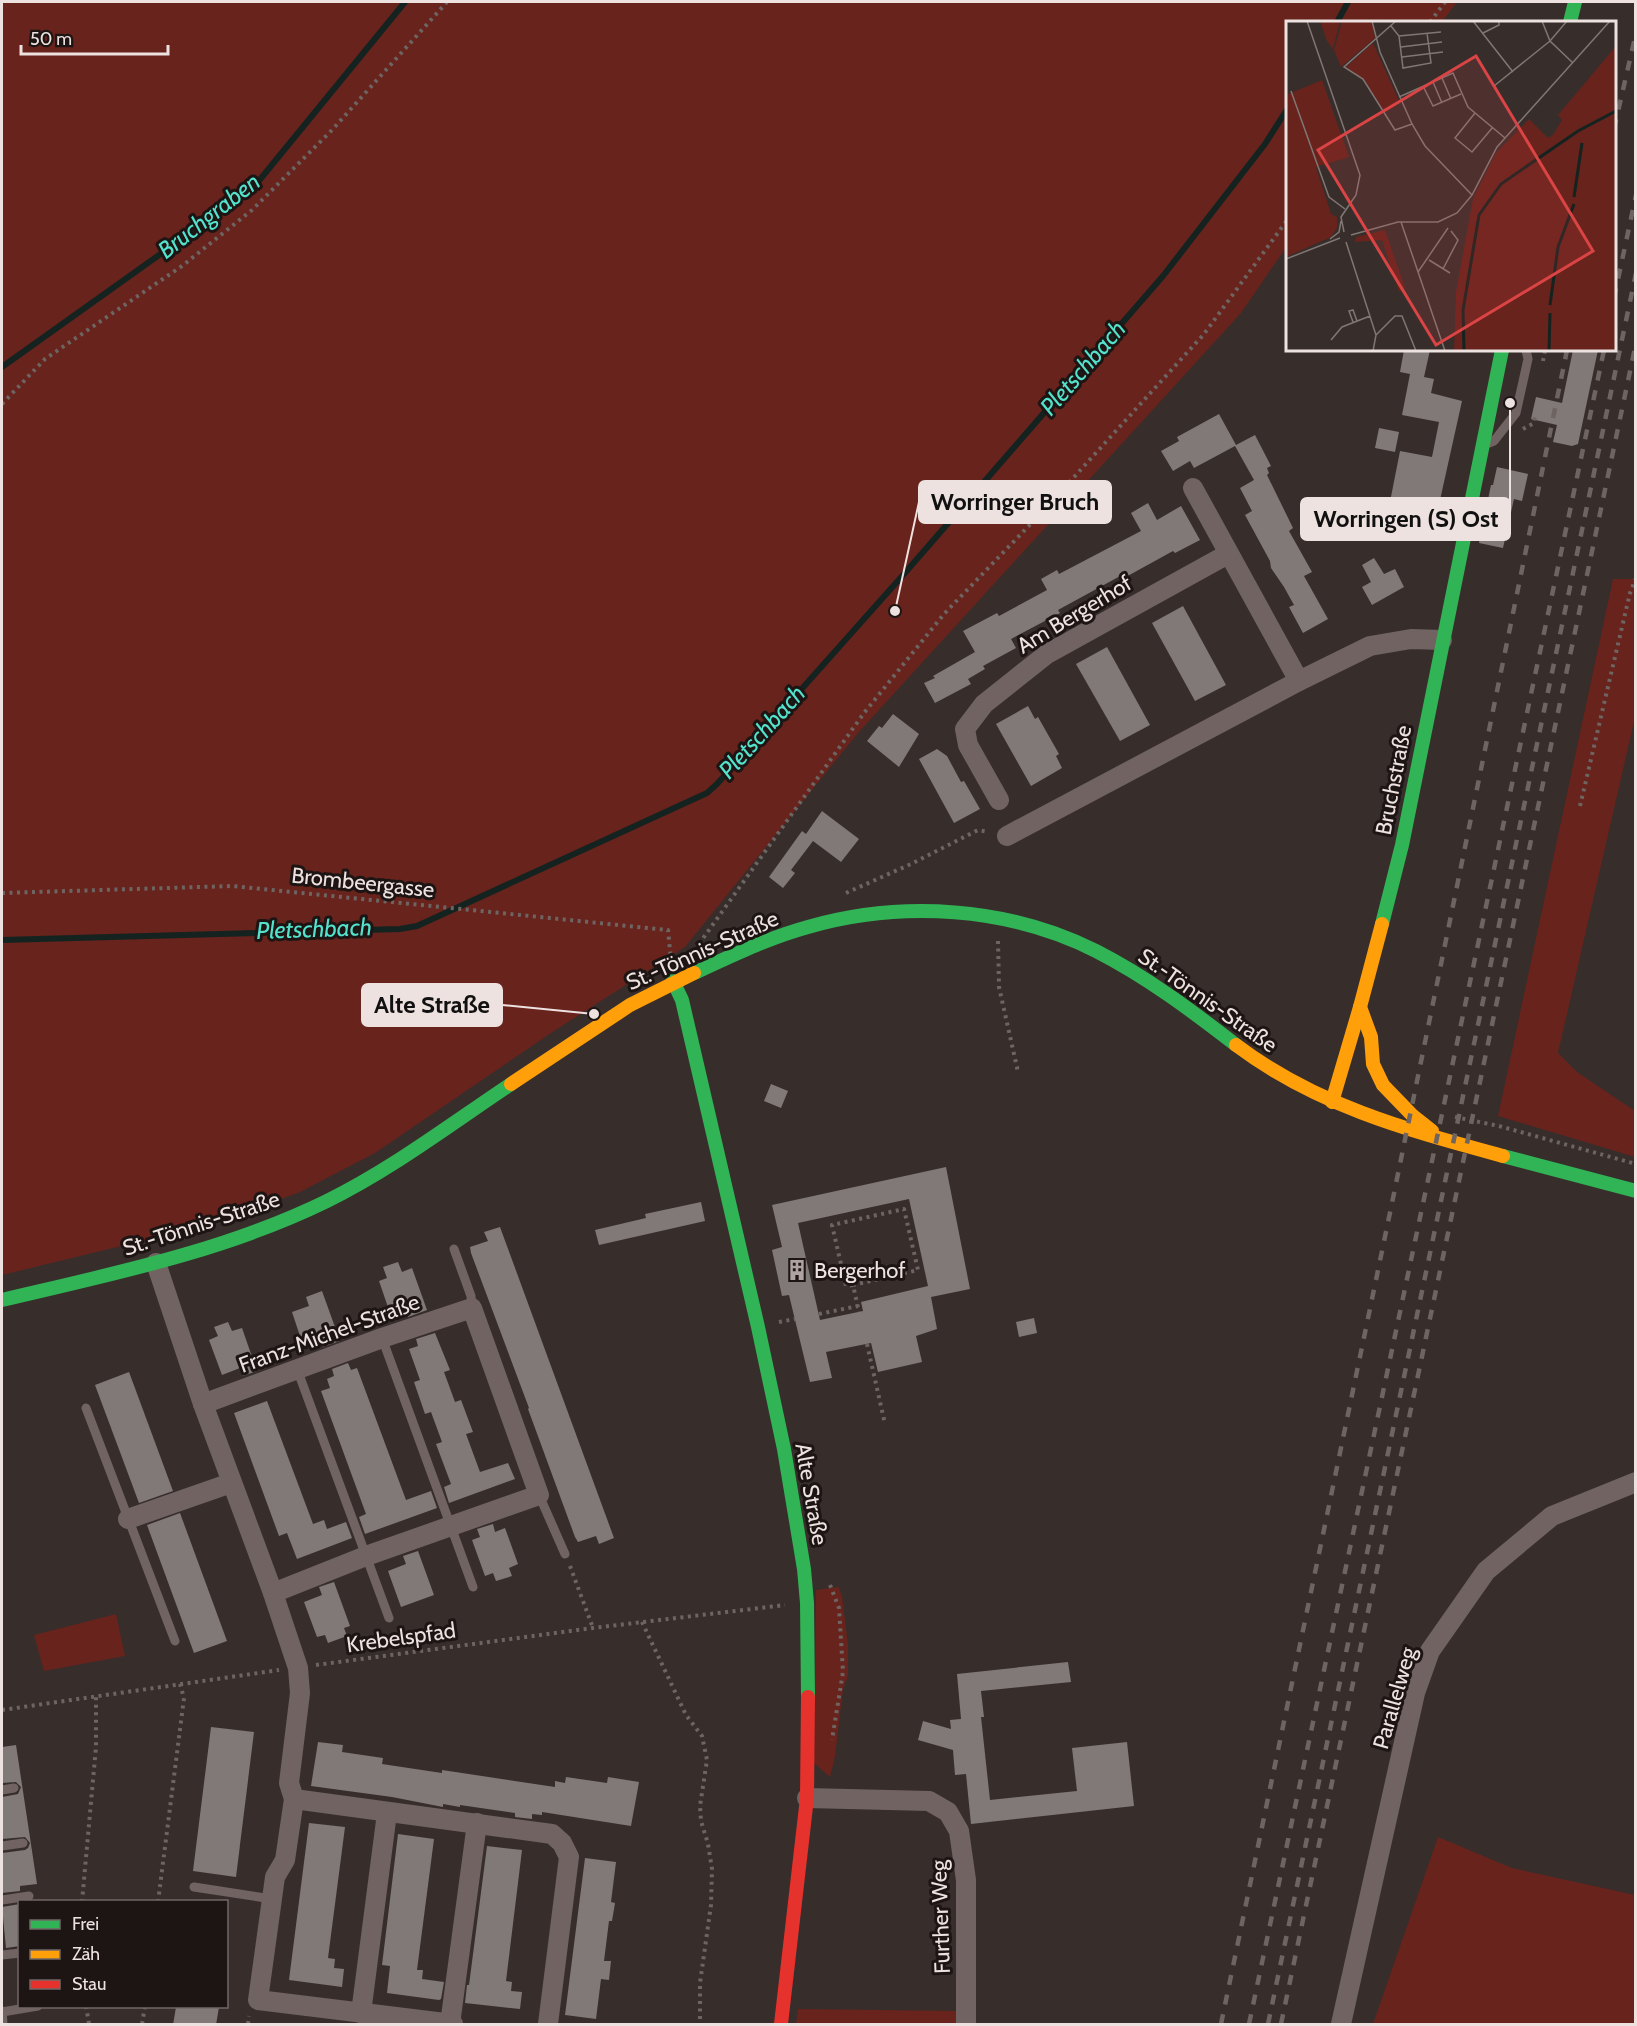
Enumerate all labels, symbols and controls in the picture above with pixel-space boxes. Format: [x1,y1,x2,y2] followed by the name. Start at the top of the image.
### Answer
[21,18,168,56] scale bar
[1286,21,1616,351] inset map
[30,28,72,50] text: 50 m
[152,167,266,265] water label: Bruchgraben
[1034,315,1131,421] water label: Pletschbach
[919,481,1111,523] callout: Worringer Bruch
[931,487,1099,516] text: Worringer Bruch
[1301,498,1510,540] callout: Worringen (S) Ost
[1314,504,1498,533] text: Worringen (S) Ost
[1012,570,1137,659] street label: Am Bergerhof
[712,679,811,784] water label: Pletschbach
[1370,723,1417,837] street label: Bruchstraße
[290,862,436,903] street label: Brombeergasse
[622,905,782,996] street label: St.-Tönnis-Straße
[256,912,372,945] water label: Pletschbach
[1133,942,1282,1058] street label: St.-Tönnis-Straße
[362,984,502,1026] callout: Alte Straße
[374,990,490,1019] text: Alte Straße
[119,1185,283,1262] street label: St.-Tönnis-Straße
[814,1257,906,1284] place label: Bergerhof
[785,1258,809,1282] building icon: Bergerhof
[235,1288,423,1379] street label: Franz-Michel-Straße
[789,1441,834,1547] street label: Alte Straße
[345,1616,458,1659] street label: Krebelspfad
[1367,1643,1422,1752] street label: Parallelweg
[925,1859,956,1974] street label: Further Weg
[18,1900,228,2008] legend
[72,1913,99,1935] text: Frei
[72,1943,100,1965] text: Zäh
[72,1973,106,1995] text: Stau

